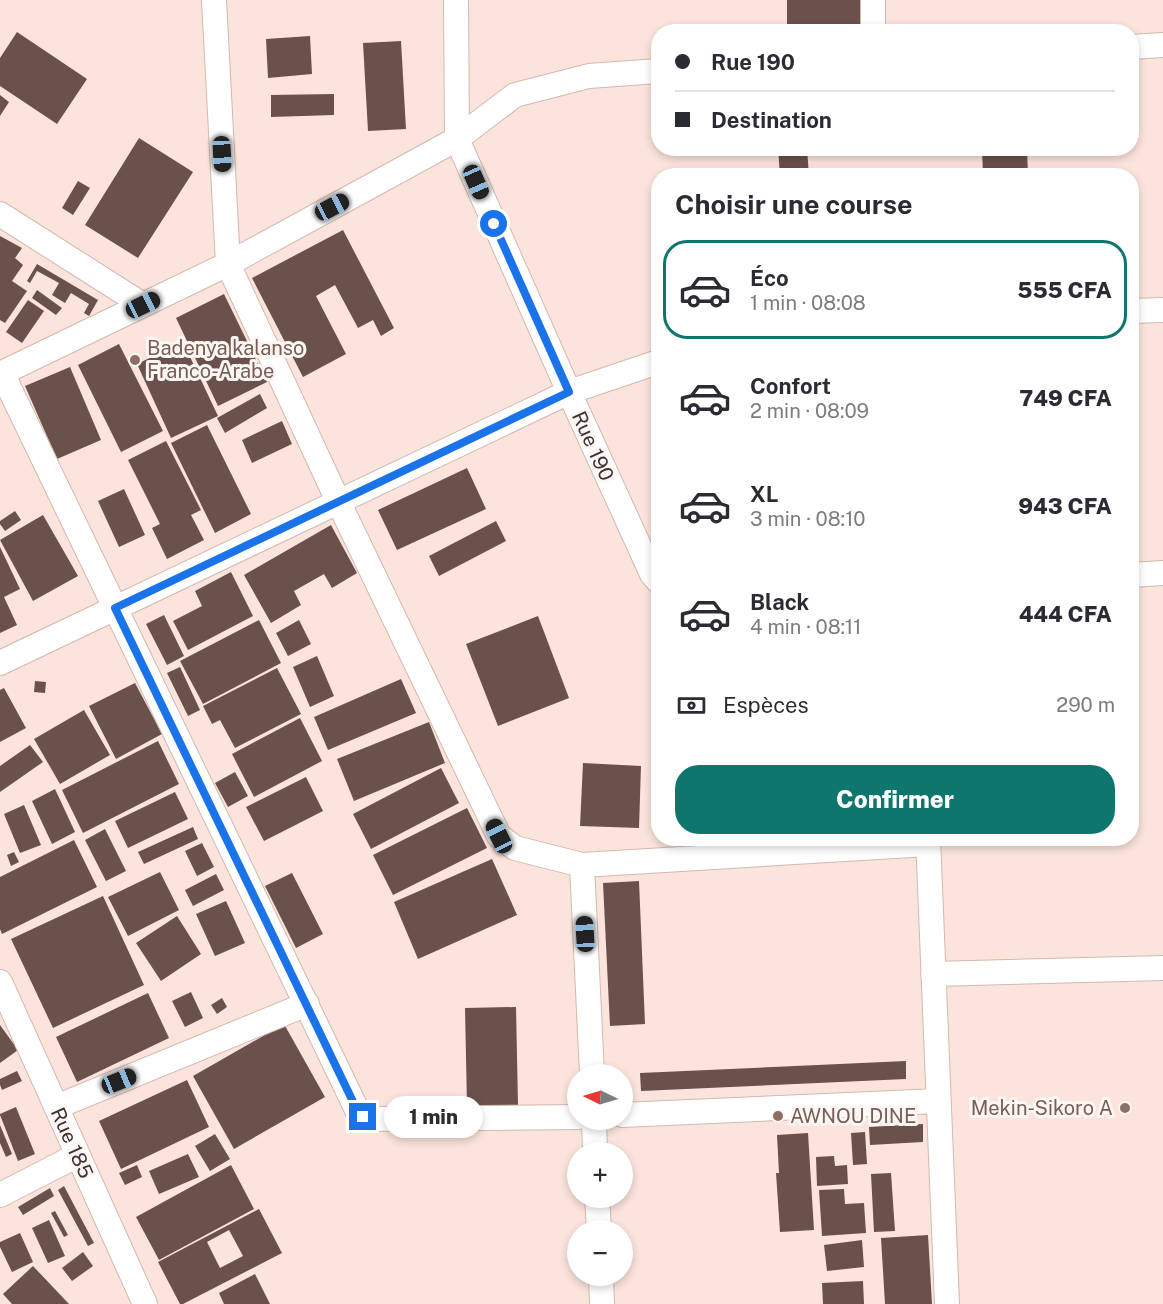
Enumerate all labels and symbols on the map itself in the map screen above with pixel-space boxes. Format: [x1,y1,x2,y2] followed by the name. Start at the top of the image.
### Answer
[212,136,232,172] car
[460,162,492,202] car
[312,191,352,223] car
[480,210,507,237] route start
[123,289,163,321] car
[147,336,304,383] place label: Badenya kalanso Franco-Arabe
[128,353,142,367] marker: Badenya kalanso Franco-Arabe
[567,407,619,485] street label: Rue 190
[483,816,515,856] car
[575,916,595,952] car
[567,1064,633,1130] north arrow
[99,1066,139,1096] car
[384,1096,483,1138] callout: 1 min
[971,1096,1113,1120] place label: Mekin-Sikoro A
[1118,1101,1132,1115] marker: Mekin-Sikoro A
[349,1103,376,1130] route end
[46,1104,98,1182] street label: Rue 185
[790,1104,916,1128] place label: AWNOU DINE
[771,1109,785,1123] marker: AWNOU DINE

